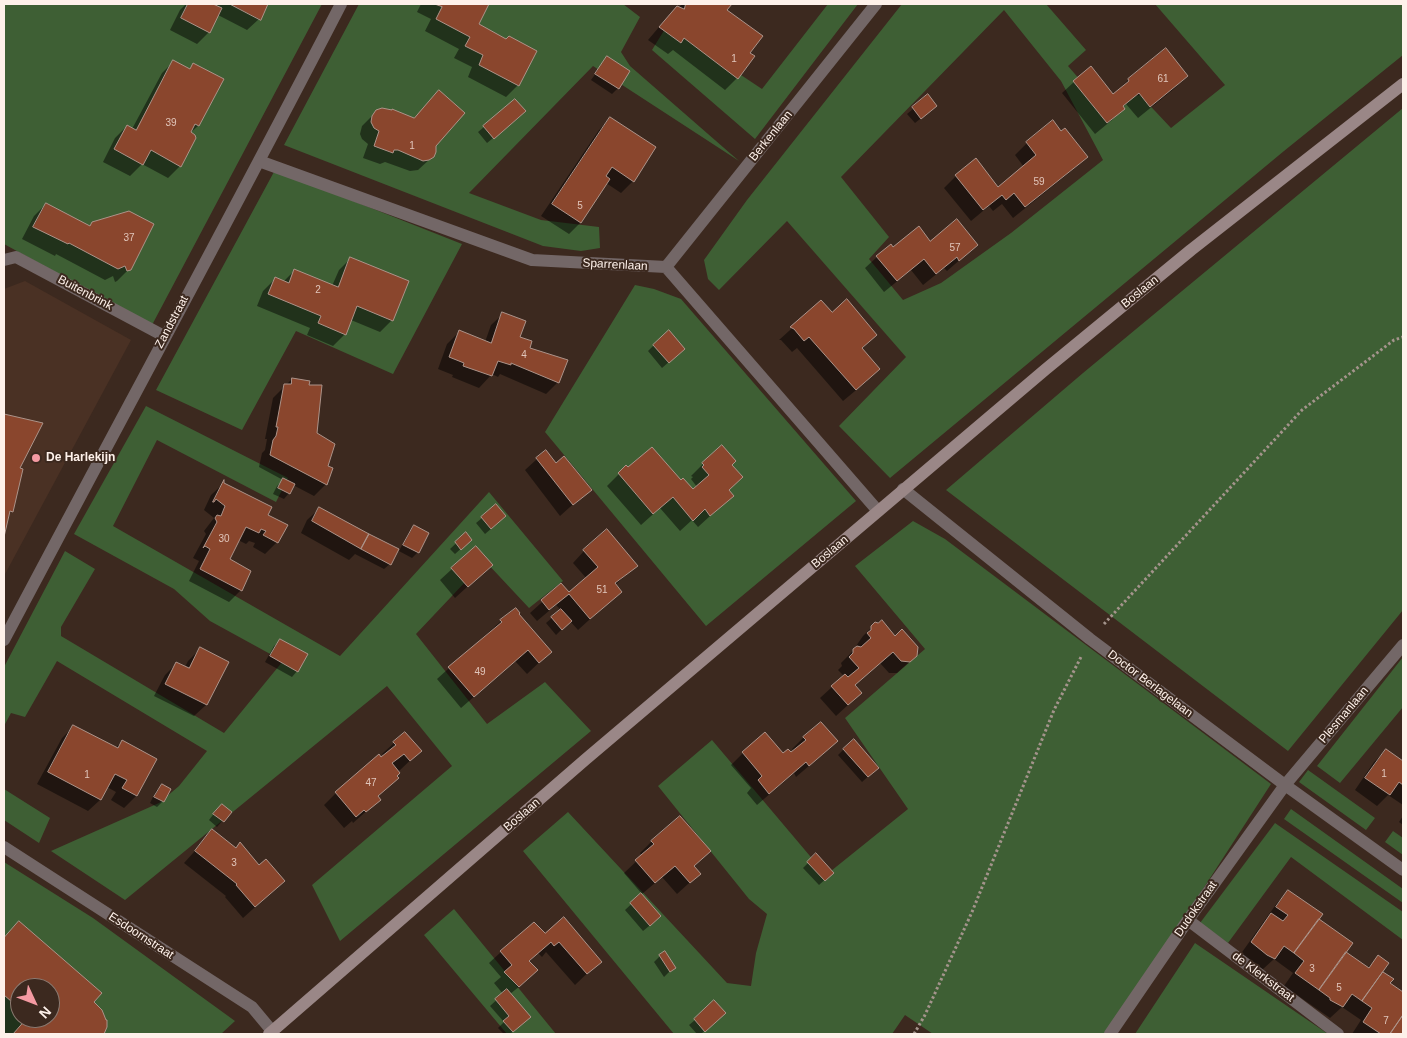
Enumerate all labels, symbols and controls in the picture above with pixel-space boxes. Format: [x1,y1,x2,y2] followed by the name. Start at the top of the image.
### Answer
[731,53,737,65] house number: 1
[1157,73,1169,85] house number: 61
[746,108,796,164] street label: Berkenlaan
[165,117,177,129] house number: 39
[409,140,415,152] house number: 1
[1033,176,1045,188] house number: 59
[577,200,583,212] house number: 5
[123,232,135,244] house number: 37
[949,242,961,254] house number: 57
[582,256,648,274] street label: Sparrenlaan
[55,273,115,313] street label: Buitenbrink
[1119,273,1161,311] street label: Boslaan
[315,284,321,296] house number: 2
[152,293,192,351] street label: Zandstraat
[521,349,527,361] house number: 4
[46,451,115,465] place label: De Harlekijn
[30,452,42,464] marker: De Harlekijn
[218,533,230,545] house number: 30
[809,533,851,571] street label: Boslaan
[596,584,608,596] house number: 51
[1105,647,1195,721] street label: Doctor Berlagelaan
[474,666,486,678] house number: 49
[1316,684,1372,746] street label: Plesmanlaan
[1381,768,1387,780] house number: 1
[84,769,90,781] house number: 1
[365,777,377,789] house number: 47
[501,795,543,835] street label: Boslaan
[231,857,237,869] house number: 3
[1172,878,1220,940] street label: Dudokstraat
[106,910,176,962] street label: Esdoornstraat
[1229,949,1297,1005] street label: de Klerkstraat
[1309,963,1315,975] house number: 3
[10,978,60,1028] north arrow
[1336,982,1342,994] house number: 5
[36,1003,55,1022] text: N
[1383,1015,1389,1027] house number: 7

